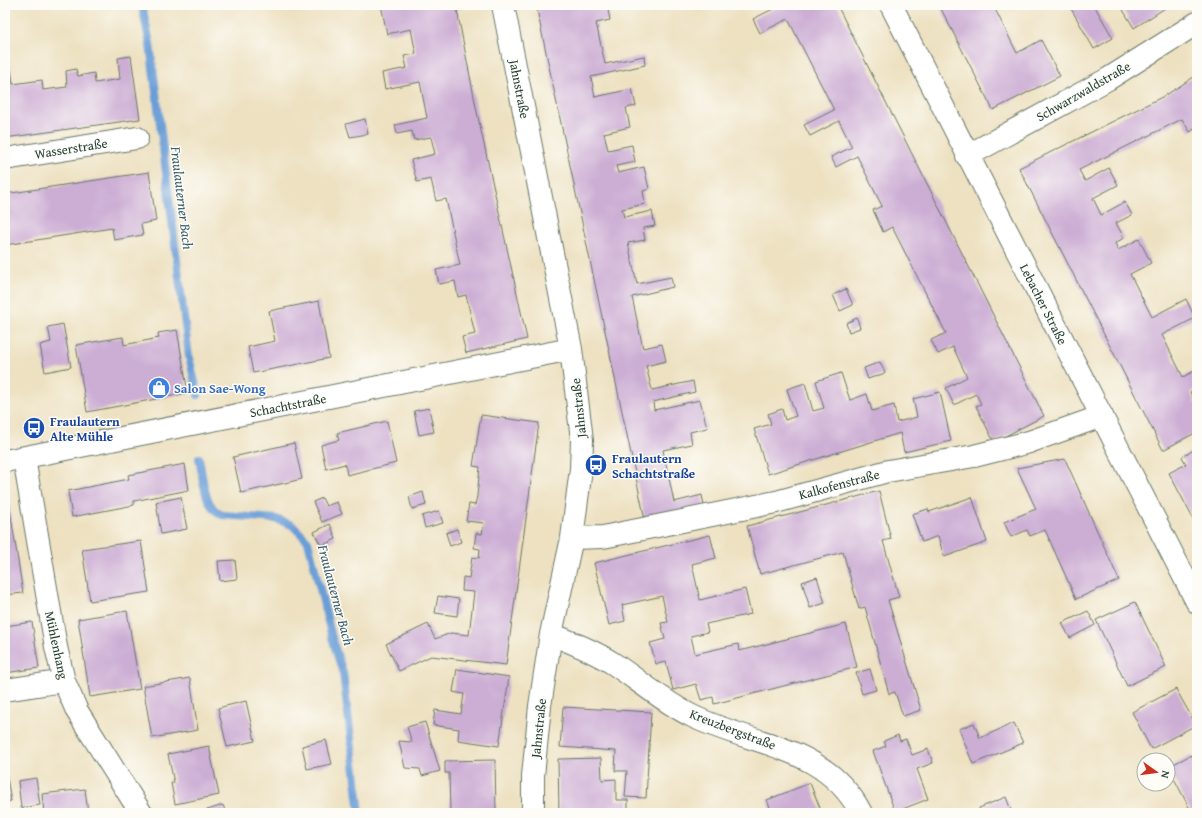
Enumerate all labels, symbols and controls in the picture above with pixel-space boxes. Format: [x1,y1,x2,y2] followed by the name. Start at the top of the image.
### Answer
[504,56,535,120] street label: Jahnstraße
[1033,57,1134,126] street label: Schwarzwaldstraße
[33,133,109,164] street label: Wasserstraße
[166,144,198,251] water label: Fraulauterner Bach
[1015,260,1072,348] street label: Lebacher Straße
[146,375,172,401] shop icon: Salon Sae-Wong
[566,377,591,441] street label: Jahnstraße
[174,379,266,398] place label: Salon Sae-Wong
[248,389,328,422] street label: Schachtstraße
[50,412,120,446] place label: Fraulautern Alte Mühle
[21,415,47,441] bus stop icon: Fraulautern Alte Mühle
[612,449,695,483] place label: Fraulautern Schachtstraße
[583,452,609,478] bus stop icon: Fraulautern Schachtstraße
[797,465,882,504] street label: Kalkofenstraße
[313,541,359,648] water label: Fraulauterner Bach
[40,609,73,681] street label: Mühlenhang
[526,697,551,761] street label: Jahnstraße
[687,704,779,755] street label: Kreuzbergstraße
[1136,752,1176,792] north arrow
[1157,769,1174,781] text: N

